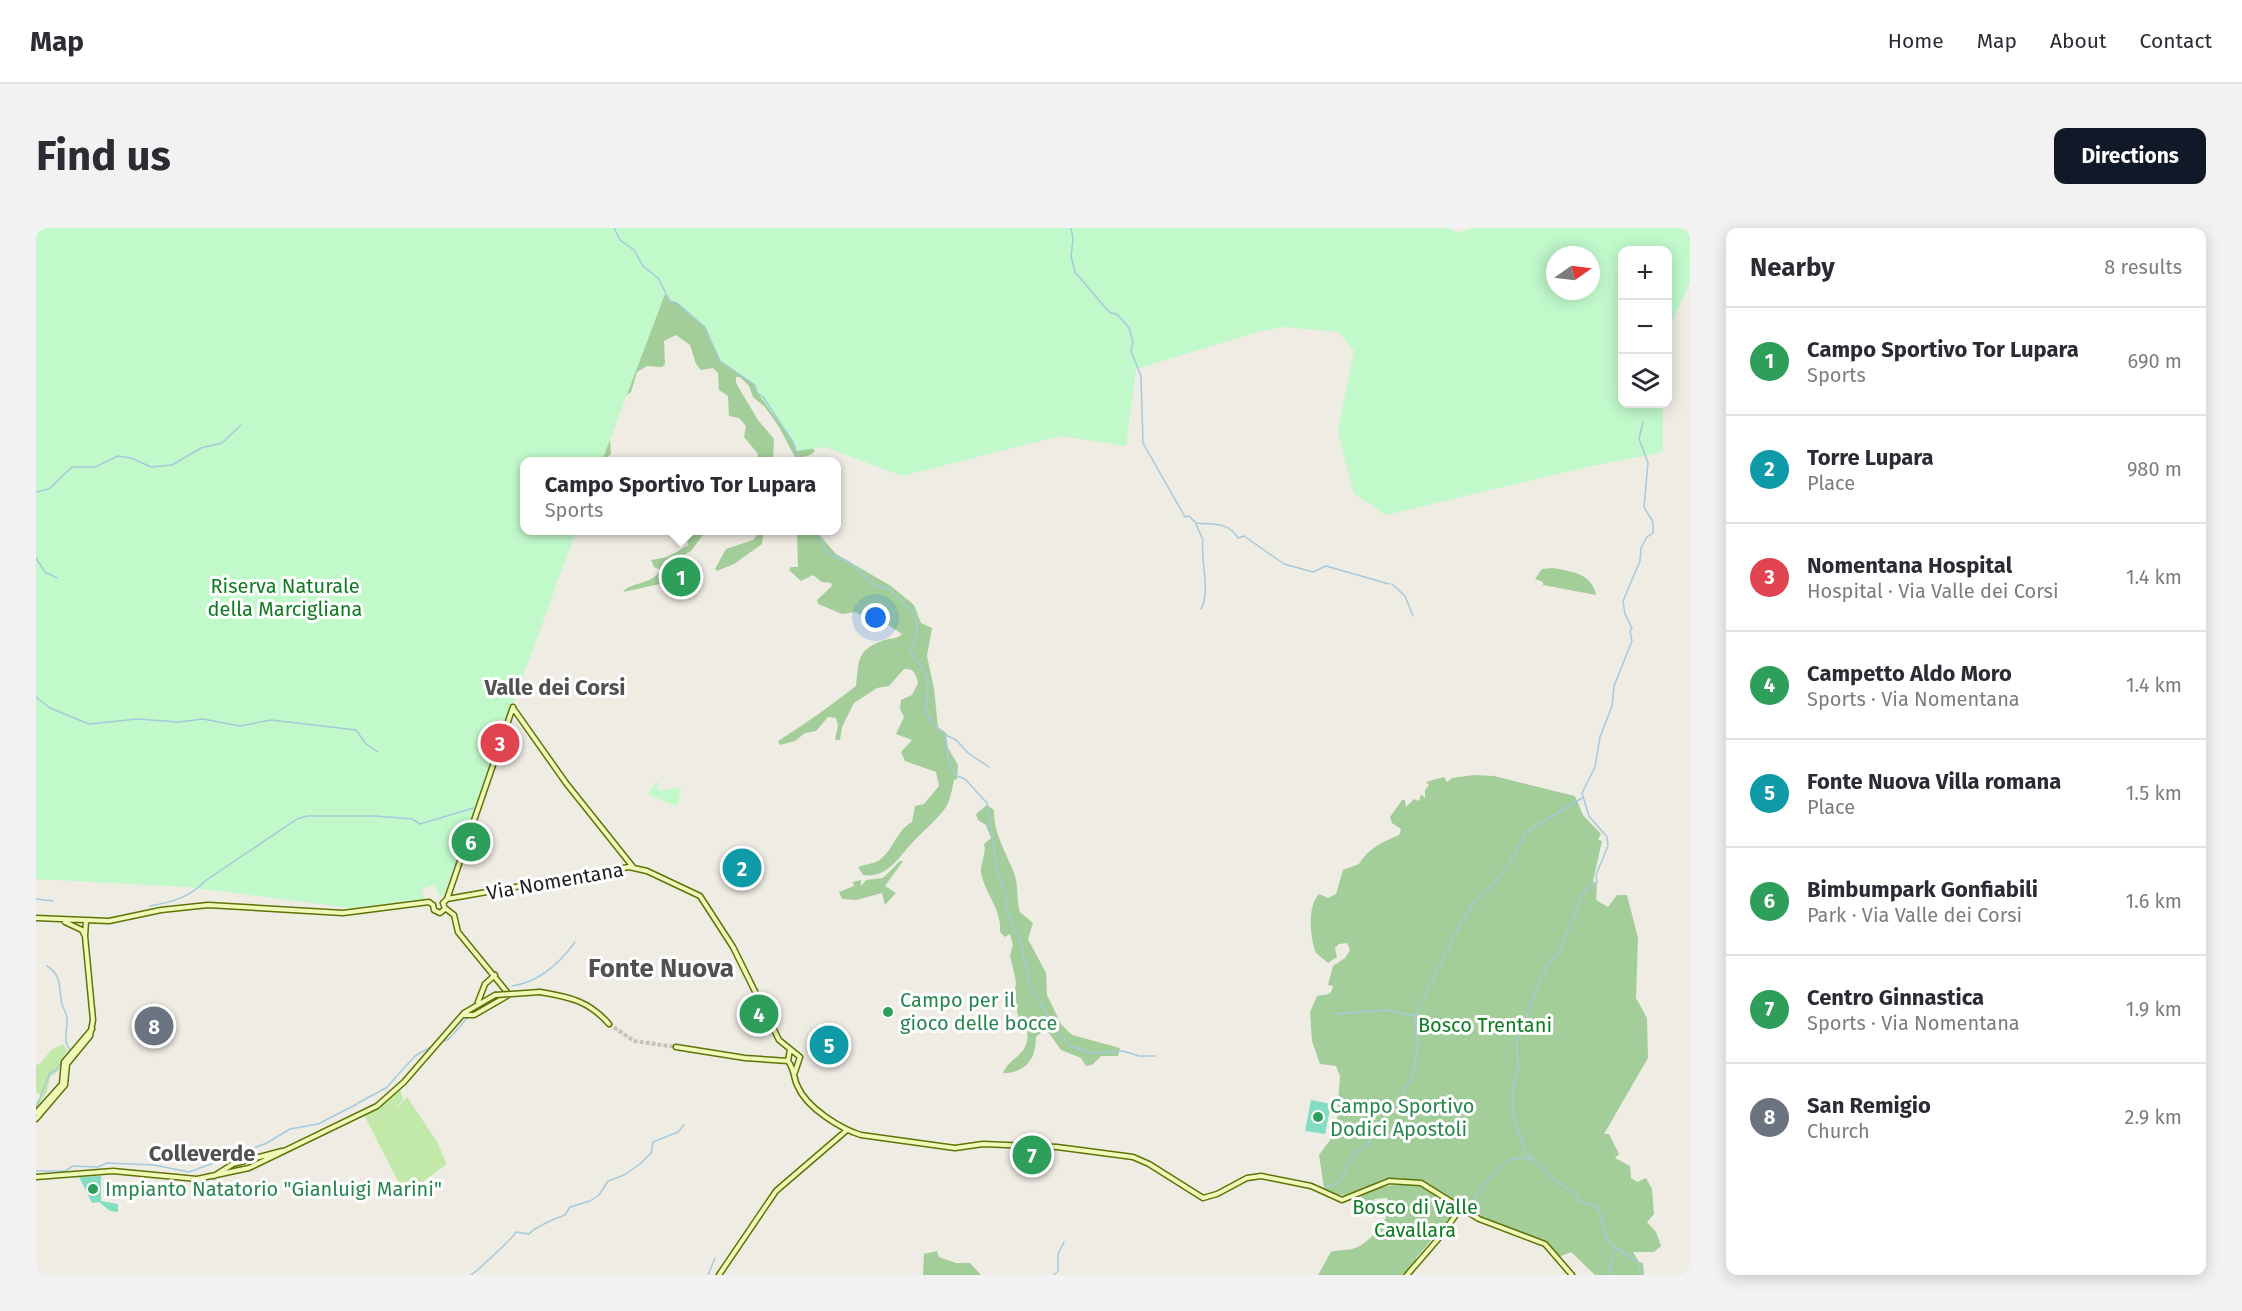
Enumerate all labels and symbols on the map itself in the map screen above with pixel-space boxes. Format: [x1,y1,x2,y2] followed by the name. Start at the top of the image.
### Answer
[1546,246,1600,300] north arrow
[662,554,700,600] pin: 1
[208,574,362,621] park label: Riserva Naturale della Marcigliana
[861,603,890,632] your location
[483,674,626,701] district label: Valle dei Corsi
[480,720,520,766] pin: 3
[452,820,490,864] pin: 6
[722,846,762,890] pin: 2
[485,857,625,905] street label: Via Nomentana
[588,953,734,984] district label: Fonte Nuova
[900,988,1057,1035] place label: Campo per il gioco delle bocce
[740,992,778,1036] pin: 4
[134,1004,174,1048] pin: 8
[881,1005,895,1019] marker: Campo per il gioco delle bocce
[1418,1013,1552,1037] park label: Bosco Trentani
[810,1022,848,1068] pin: 5
[1330,1094,1474,1141] place label: Campo Sportivo Dodici Apostoli
[1311,1110,1325,1124] marker: Campo Sportivo Dodici Apostoli
[1012,1132,1052,1178] pin: 7
[149,1140,255,1167] district label: Colleverde
[105,1177,442,1201] place label: Impianto Natatorio "Gianluigi Marini"
[86,1182,100,1196] marker: Impianto Natatorio "Gianluigi Marini"
[1352,1195,1478,1242] park label: Bosco di Valle Cavallara

